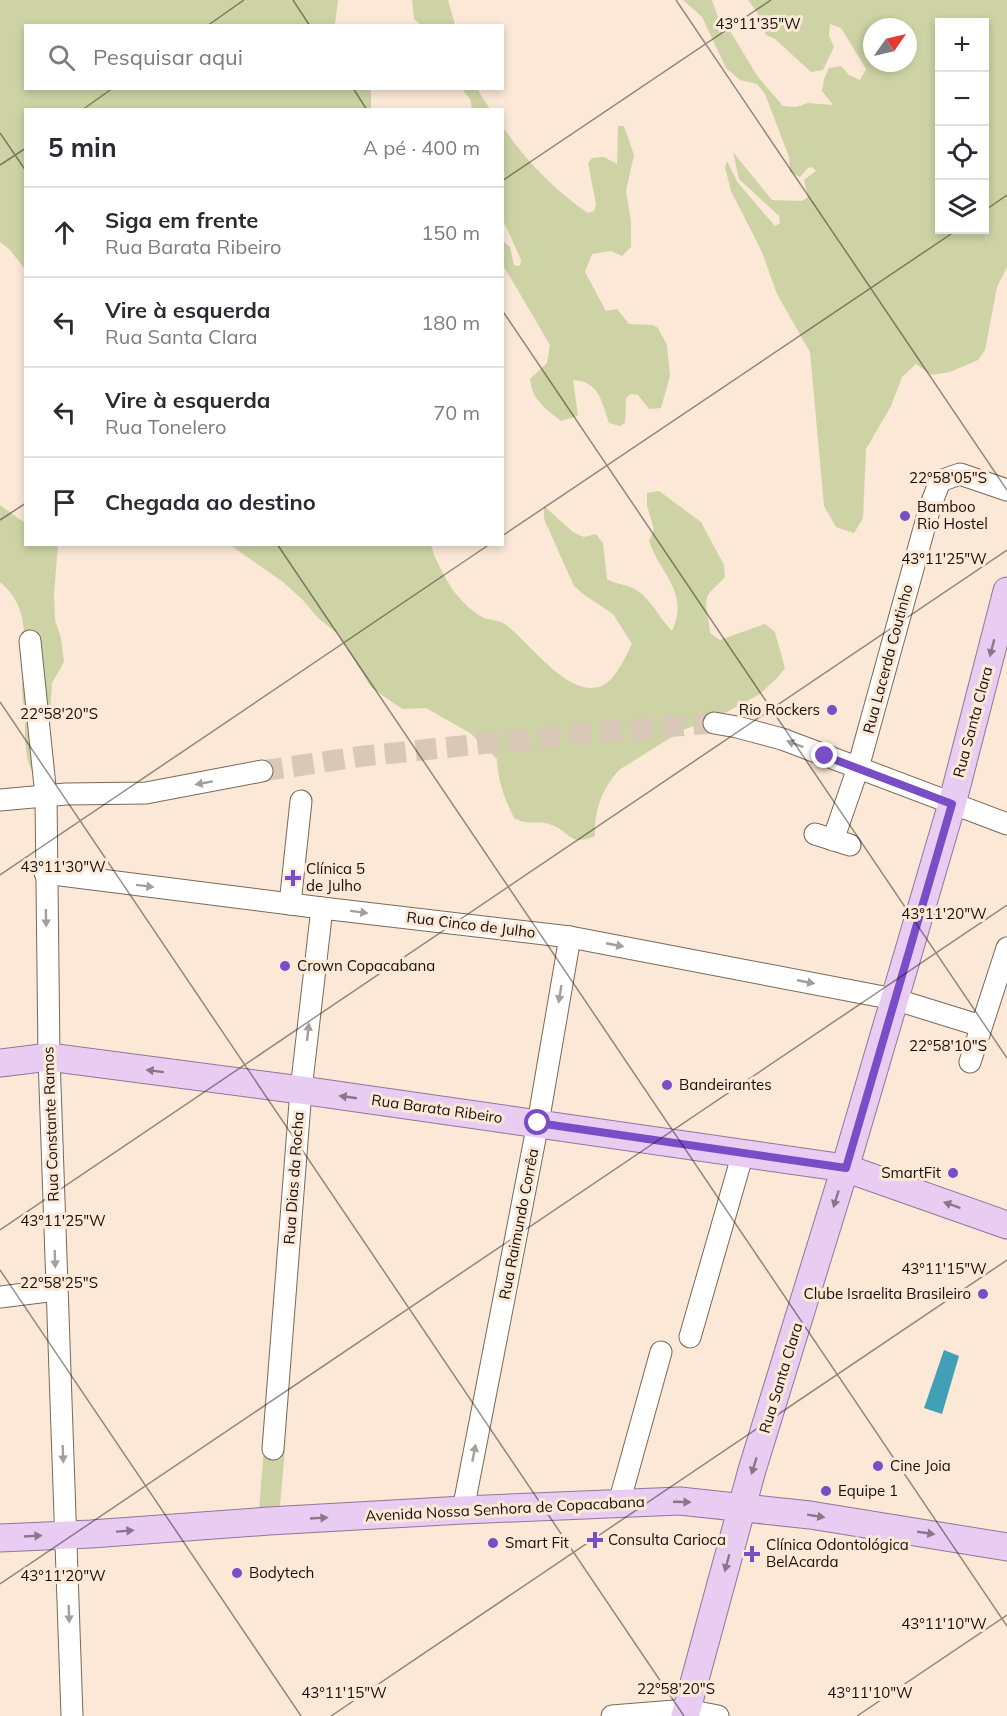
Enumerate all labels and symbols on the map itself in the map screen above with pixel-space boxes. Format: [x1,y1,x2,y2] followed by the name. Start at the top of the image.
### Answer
[715,14,801,33] text: 43°11'35"W
[863,18,917,72] north arrow
[909,468,987,487] text: 22°58'05"S
[917,497,988,533] place label: Bamboo Rio Hostel
[898,509,912,523] marker: Bamboo Rio Hostel
[901,549,987,568] text: 43°11'25"W
[858,582,917,736] street label: Rua Lacerda Coutinho
[987,639,997,657] one-way arrow
[949,664,997,780] street label: Rua Santa Clara
[739,700,820,719] place label: Rio Rockers
[825,703,839,717] marker: Rio Rockers
[20,704,98,723] text: 22°58'20"S
[786,739,804,749] one-way arrow
[811,742,837,768] route end
[195,779,214,788] one-way arrow
[20,857,106,876] text: 43°11'30"W
[306,859,365,895] place label: Clínica 5 de Julho
[284,869,302,887] marker: Clínica 5 de Julho
[135,881,154,890] one-way arrow
[901,904,987,923] text: 43°11'20"W
[405,907,537,942] street label: Rua Cinco de Julho
[41,908,51,927] one-way arrow
[350,908,369,917] one-way arrow
[606,941,625,950] one-way arrow
[297,956,435,975] place label: Crown Copacabana
[278,959,292,973] marker: Crown Copacabana
[797,978,816,987] one-way arrow
[555,985,564,1004] one-way arrow
[303,1022,313,1041] one-way arrow
[909,1036,987,1055] text: 22°58'10"S
[38,1046,63,1202] street label: Rua Constante Ramos
[146,1067,165,1076] one-way arrow
[679,1075,772,1094] place label: Bandeirantes
[660,1078,674,1092] marker: Bandeirantes
[370,1090,504,1127] street label: Rua Barata Ribeiro
[339,1092,358,1101] one-way arrow
[524,1109,550,1135] route start
[279,1111,308,1245] street label: Rua Dias da Rocha
[495,1147,542,1301] street label: Rua Raimundo Corrêa
[881,1163,941,1182] place label: SmartFit
[946,1166,960,1180] marker: SmartFit
[831,1190,840,1208] one-way arrow
[943,1200,961,1210] one-way arrow
[20,1211,106,1230] text: 43°11'25"W
[51,1250,60,1269] one-way arrow
[901,1259,987,1278] text: 43°11'15"W
[20,1273,98,1292] text: 22°58'25"S
[803,1284,971,1303] place label: Clube Israelita Brasileiro
[976,1287,990,1301] marker: Clube Israelita Brasileiro
[755,1320,806,1435] street label: Rua Santa Clara
[470,1443,479,1462] one-way arrow
[59,1445,68,1464] one-way arrow
[890,1456,951,1475] place label: Cine Joia
[749,1457,758,1475] one-way arrow
[871,1459,885,1473] marker: Cine Joia
[838,1481,898,1500] place label: Equipe 1
[819,1484,833,1498] marker: Equipe 1
[365,1492,645,1525] street label: Avenida Nossa Senhora de Copacabana
[672,1497,691,1506] one-way arrow
[806,1511,825,1520] one-way arrow
[310,1514,329,1523] one-way arrow
[115,1527,134,1536] one-way arrow
[916,1529,935,1538] one-way arrow
[608,1530,726,1549] place label: Consulta Carioca
[24,1531,43,1540] one-way arrow
[586,1531,604,1549] marker: Consulta Carioca
[505,1533,569,1552] place label: Smart Fit
[766,1535,909,1571] place label: Clínica Odontológica BelAcarda
[486,1536,500,1550] marker: Smart Fit
[743,1545,761,1563] marker: Clínica Odontológica BelAcarda
[722,1554,731,1572] one-way arrow
[249,1563,314,1582] place label: Bodytech
[20,1566,106,1585] text: 43°11'20"W
[230,1566,244,1580] marker: Bodytech
[65,1604,74,1623] one-way arrow
[901,1614,987,1633] text: 43°11'10"W
[637,1679,715,1698] text: 22°58'20"S
[301,1683,387,1702] text: 43°11'15"W
[827,1683,913,1702] text: 43°11'10"W

